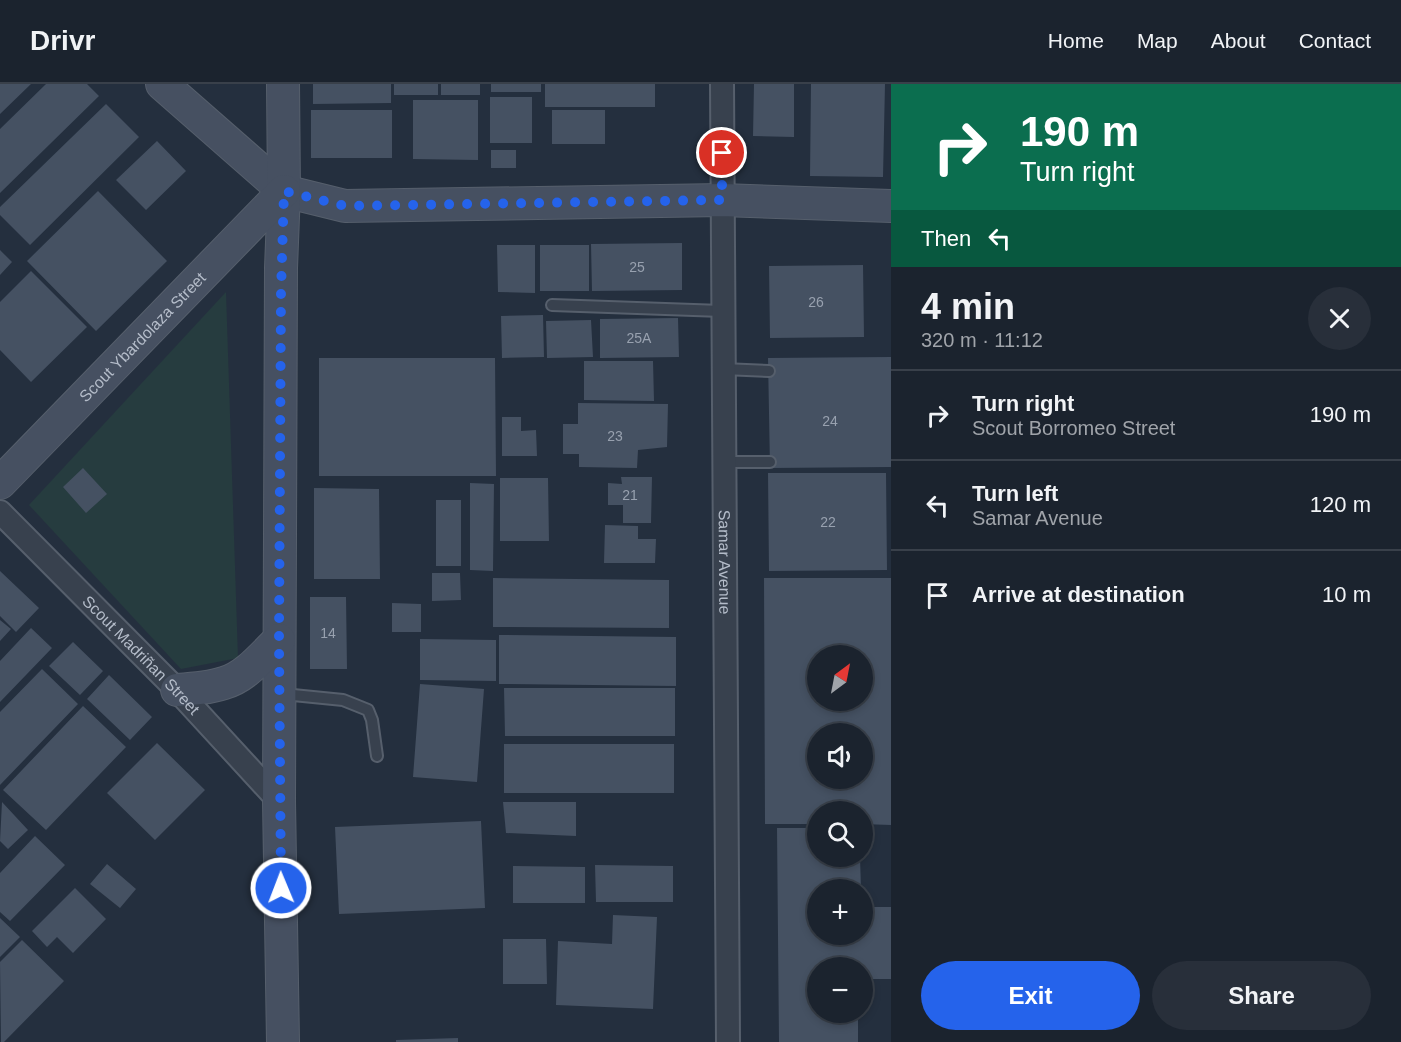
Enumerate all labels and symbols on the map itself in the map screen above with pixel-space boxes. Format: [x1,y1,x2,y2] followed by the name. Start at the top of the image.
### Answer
[696,127,747,178] pin
[629,259,645,275] house number: 25
[76,269,209,405] street label: Scout Ybardolaza Street
[808,294,824,310] house number: 26
[627,330,652,346] house number: 25A
[822,413,838,429] house number: 24
[607,428,623,444] house number: 23
[622,487,638,503] house number: 21
[716,510,733,614] street label: Samar Avenue
[820,514,836,530] house number: 22
[79,592,203,718] street label: Scout Madriñan Street
[320,625,336,641] house number: 14
[807,645,873,711] north arrow
[249,856,313,920] position arrow

